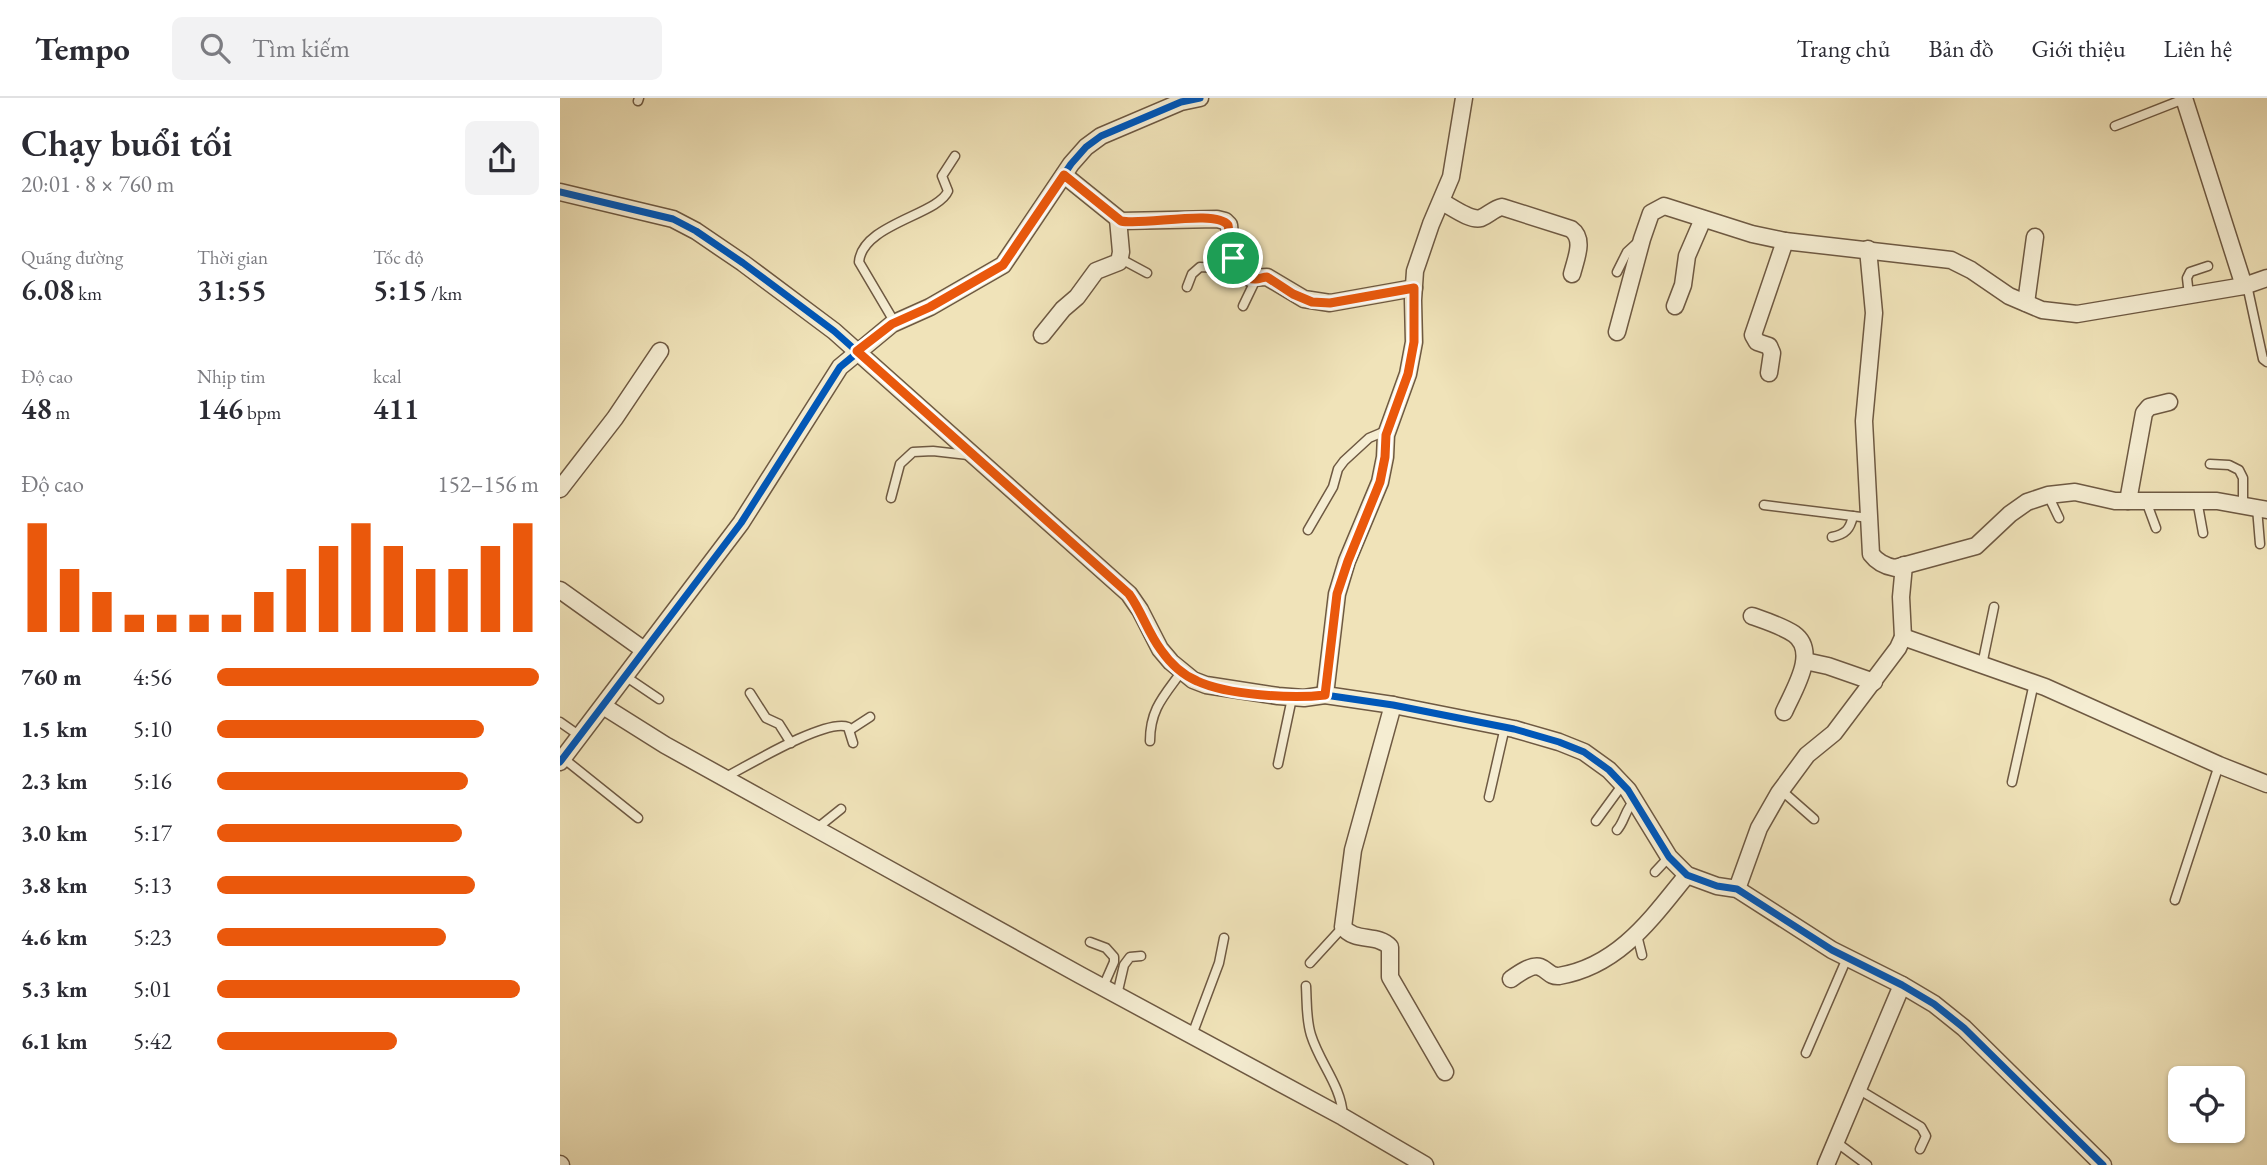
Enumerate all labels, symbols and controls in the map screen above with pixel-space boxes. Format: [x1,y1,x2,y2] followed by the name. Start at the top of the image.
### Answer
[172,17,662,80] search box
[35,27,130,70] text: Tempo
[196,29,234,67] icon: search
[252,31,350,65] text: Tìm kiếm
[1796,33,1890,64] text: Trang chủ
[1928,33,1994,64] text: Bản đồ
[2032,33,2126,64] text: Giới thiệu
[2164,33,2232,64] text: Liên hệ
[21,118,232,167] text: Chạy buổi tối
[465,121,539,195] button: share
[21,169,174,199] text: 20:01 · 8 × 760 m
[1203,228,1263,288] pin
[1214,239,1252,277] icon: arrive
[21,245,123,270] text: Quãng đường
[197,245,268,270] text: Thời gian
[373,245,424,270] text: Tốc độ
[21,270,74,309] text: 6.08
[197,270,267,309] text: 31:55
[373,270,427,309] text: 5:15
[74,281,102,306] text: km
[427,281,462,306] text: /km
[21,364,73,389] text: Độ cao
[197,364,266,389] text: Nhịp tim
[373,364,402,389] text: kcal
[21,389,52,428] text: 48
[197,389,243,428] text: 146
[373,389,419,428] text: 411
[52,400,70,425] text: m
[243,400,281,425] text: bpm
[21,469,84,499] text: Độ cao
[438,469,539,499] text: 152–156 m
[21,662,82,692] text: 760 m
[133,662,172,692] text: 4:56
[21,714,88,744] text: 1.5 km
[133,714,172,744] text: 5:10
[21,766,88,796] text: 2.3 km
[133,766,172,796] text: 5:16
[21,818,88,848] text: 3.0 km
[133,818,172,848] text: 5:17
[21,870,88,900] text: 3.8 km
[133,870,172,900] text: 5:13
[21,922,88,952] text: 4.6 km
[133,922,172,952] text: 5:23
[21,974,88,1004] text: 5.3 km
[133,974,172,1004] text: 5:01
[21,1026,88,1056] text: 6.1 km
[133,1026,172,1056] text: 5:42
[2168,1066,2245,1143] map controls
[2168,1066,2245,1143] button: locate

